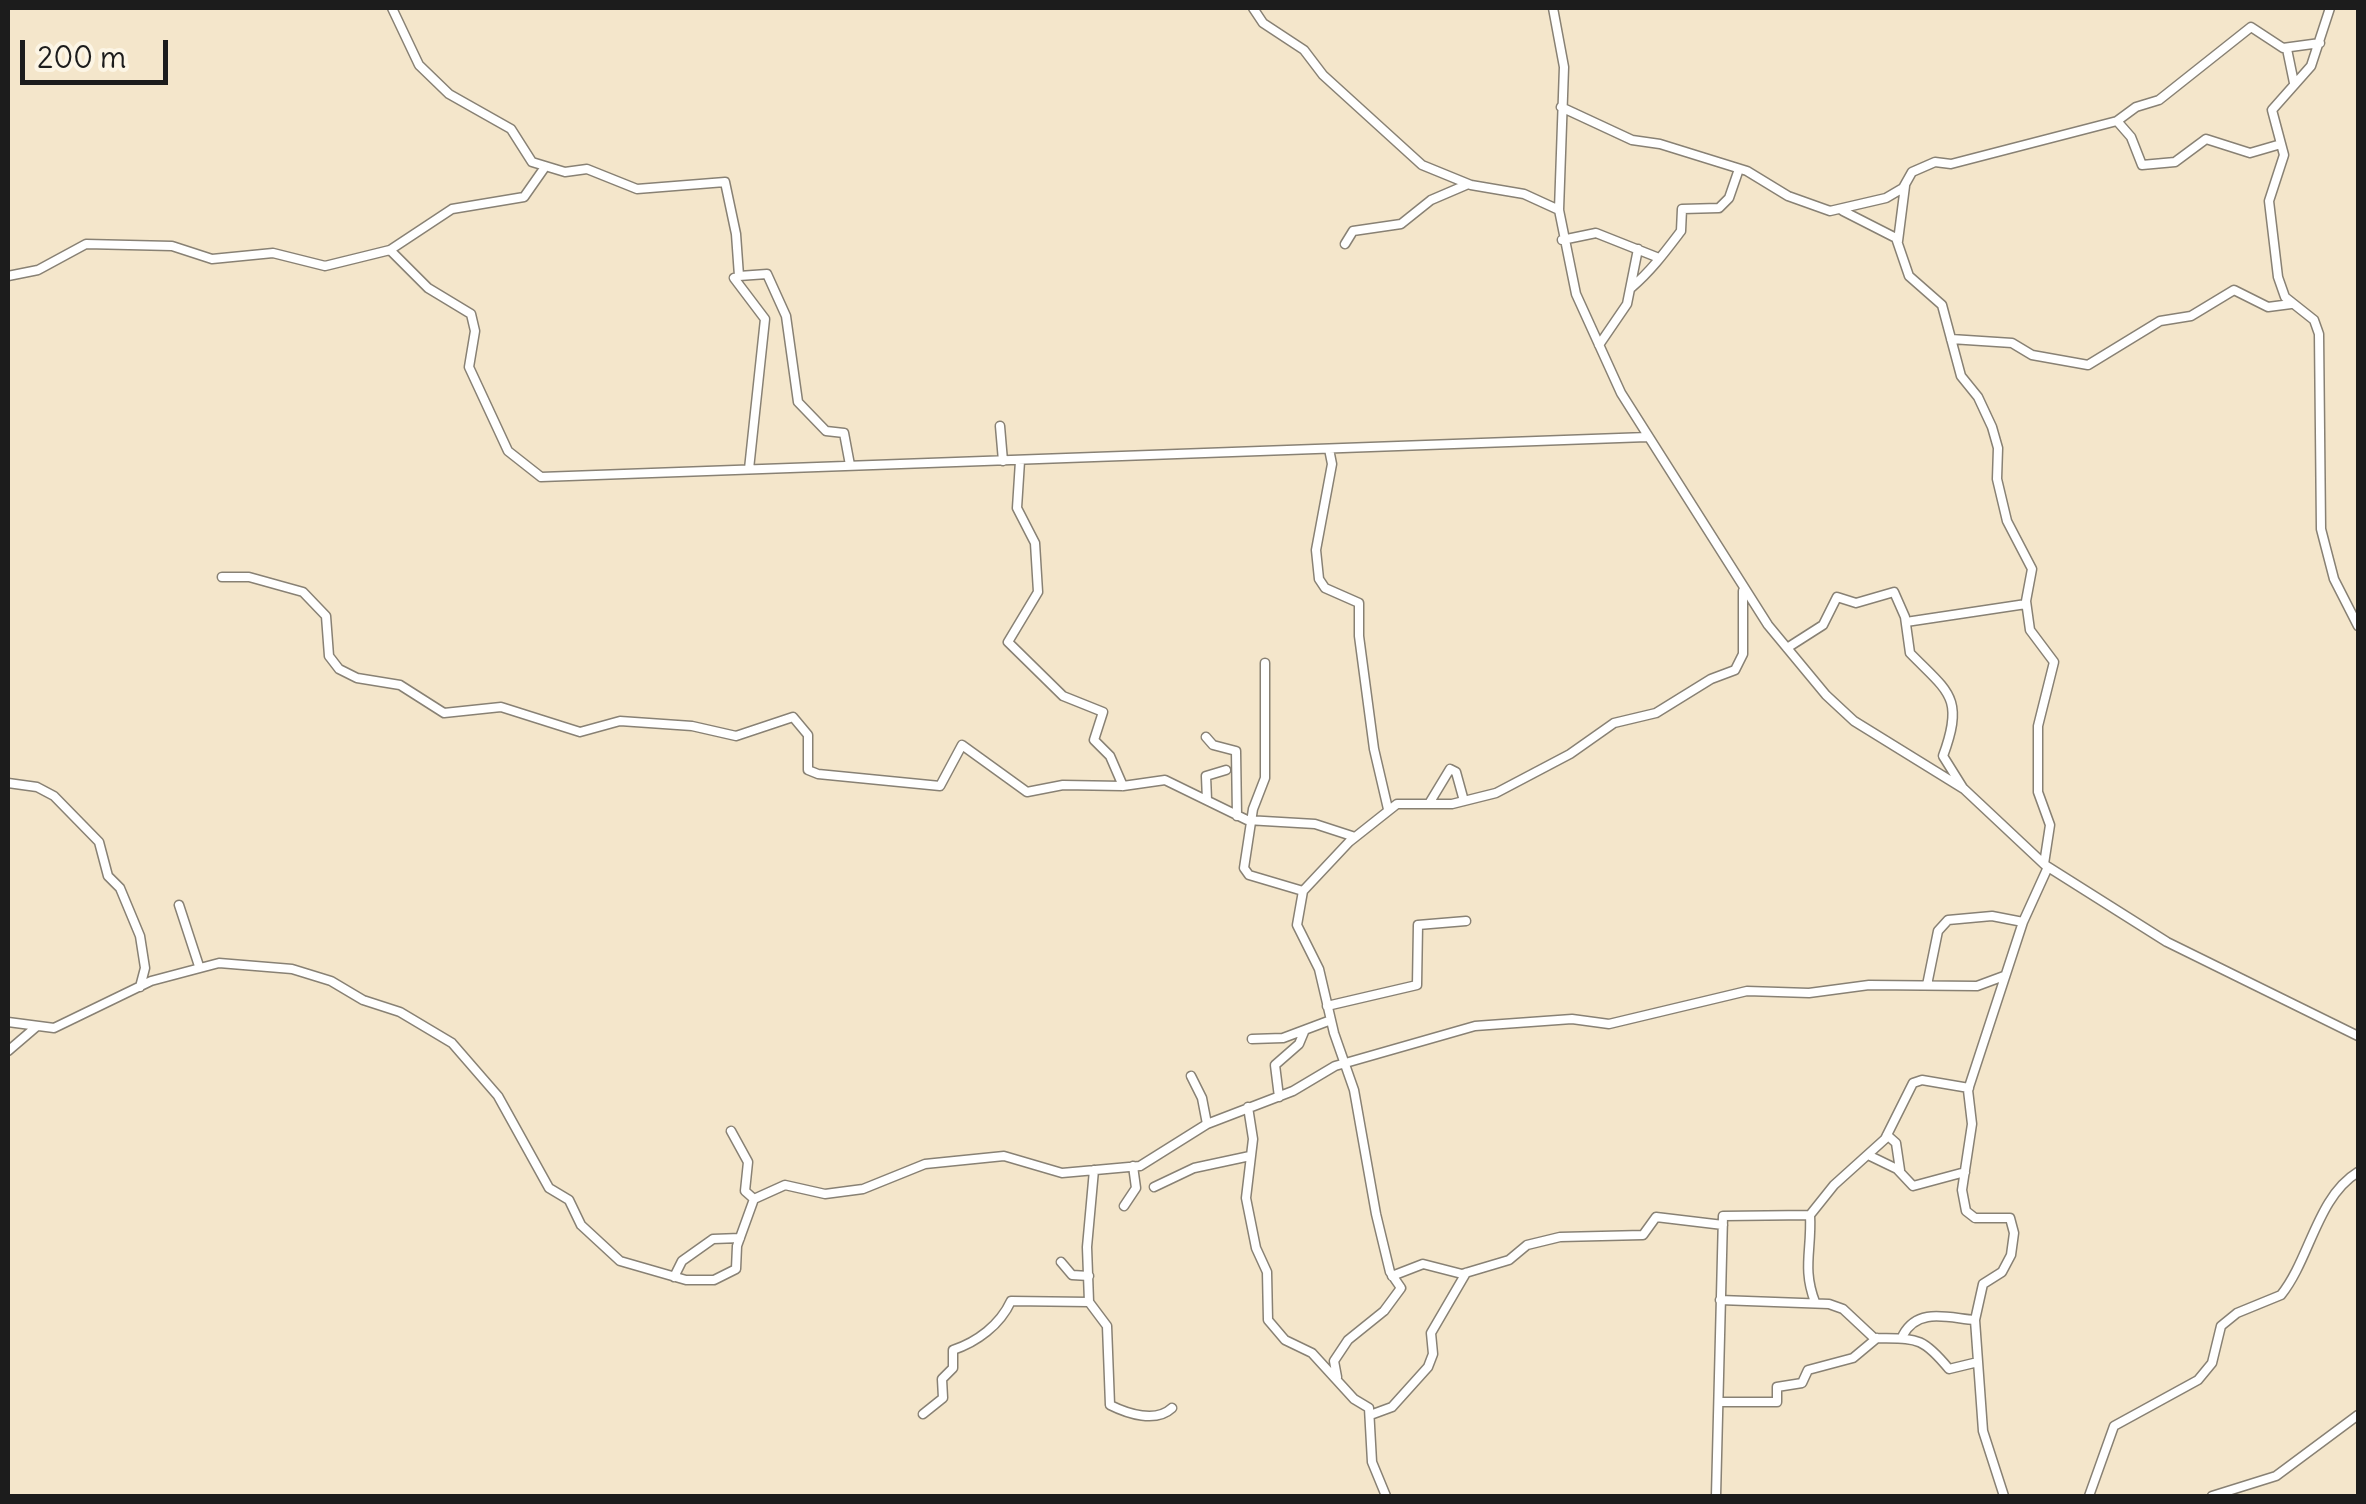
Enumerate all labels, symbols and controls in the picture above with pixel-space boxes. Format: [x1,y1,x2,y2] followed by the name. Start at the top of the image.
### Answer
[25,20,172,82] scale bar
[37,38,126,76] text: 200 m

